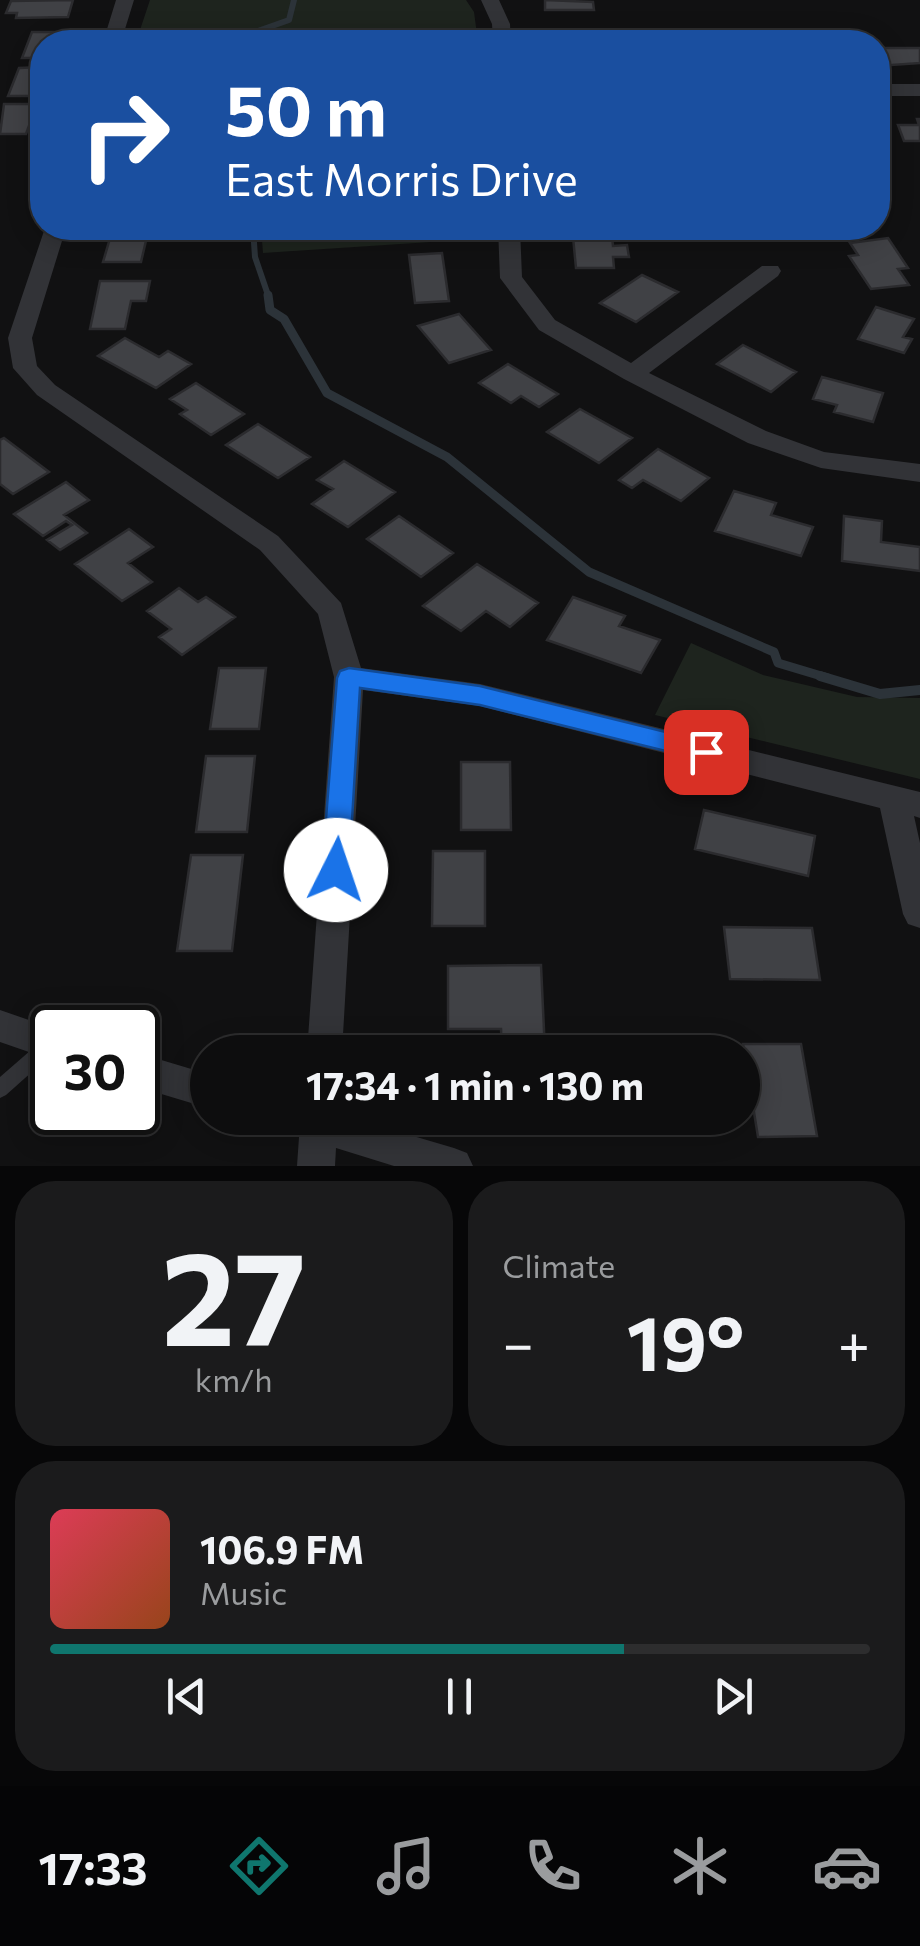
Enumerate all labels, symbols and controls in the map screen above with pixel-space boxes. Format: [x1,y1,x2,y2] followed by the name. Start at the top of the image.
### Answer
[225,65,387,150] text: 50 m
[60,70,190,200] icon: right
[225,150,578,205] text: East Morris Drive
[664,710,749,795] pin
[679,725,734,780] icon: arrive
[284,818,388,922] position arrow
[30,1005,160,1135] speed limit sign: 30
[306,1061,644,1108] text: 17:34 · 1 min · 130 m
[161,1214,306,1373] text: 27
[503,1245,615,1285] text: Climate
[627,1295,745,1386] text: 19°
[503,1308,534,1375] text: −
[838,1308,870,1375] text: +
[195,1359,273,1399] text: km/h
[200,1525,364,1572] text: 106.9 FM
[200,1572,287,1612] text: Music
[159,1669,214,1724] icon: previous
[432,1669,487,1724] icon: pause
[706,1669,761,1724] icon: next
[224,1831,294,1901] icon: directions
[371,1831,441,1901] icon: music
[518,1831,588,1901] icon: phone
[665,1831,735,1901] icon: climate
[812,1831,882,1901] icon: car
[38,1839,148,1894] text: 17:33

